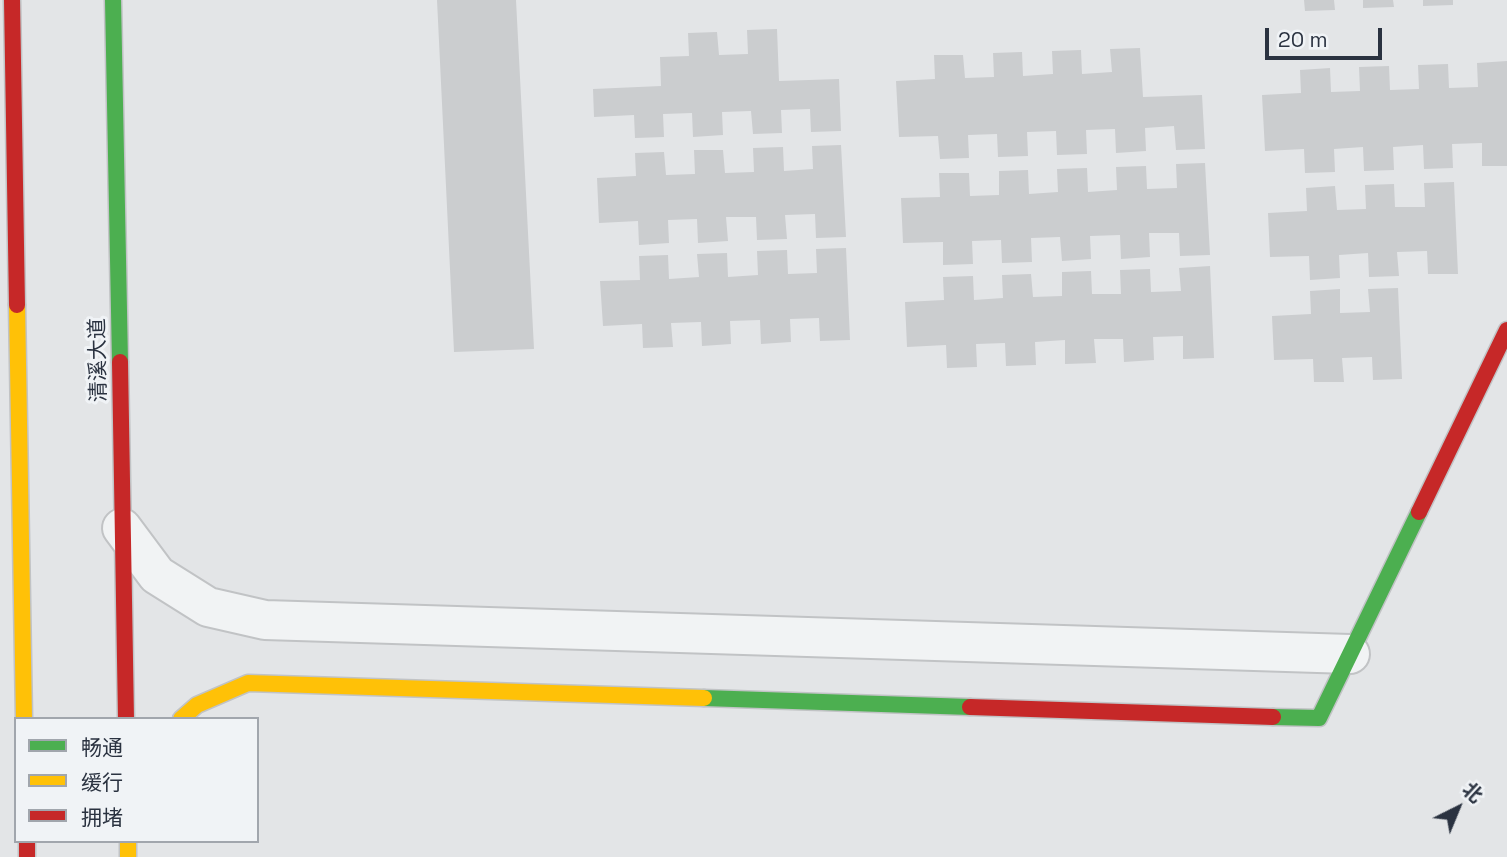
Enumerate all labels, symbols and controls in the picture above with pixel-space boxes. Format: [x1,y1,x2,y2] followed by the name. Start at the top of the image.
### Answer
[1269,14,1386,58] scale bar
[1278,26,1328,53] text: 20 m
[86,318,112,402] street label: 清溪大道
[14,717,259,843] legend
[81,734,123,761] text: 畅通
[81,769,123,796] text: 缓行
[1423,773,1493,843] north arrow
[1457,777,1488,808] text: 北
[81,804,123,831] text: 拥堵

